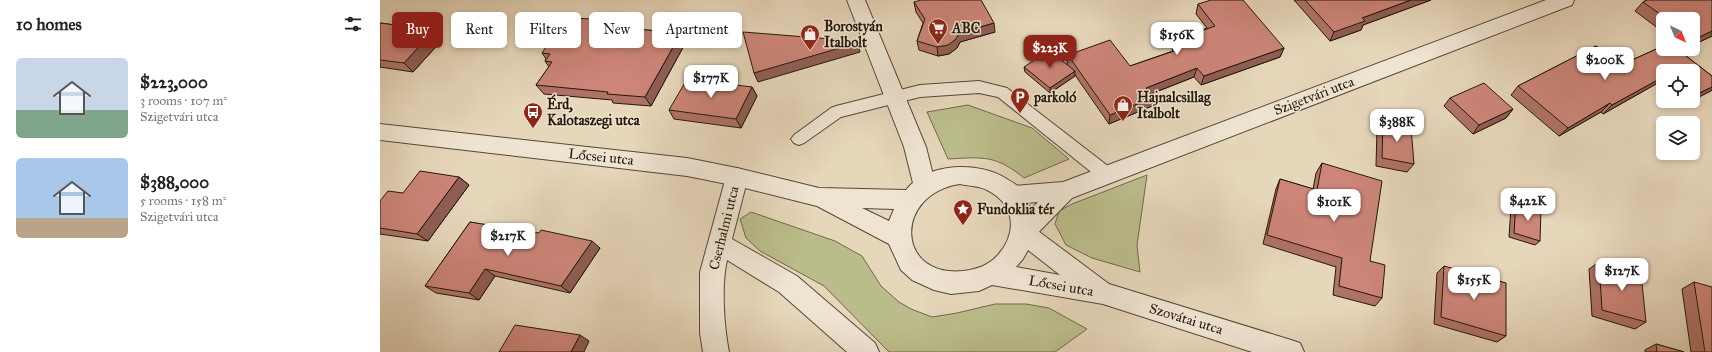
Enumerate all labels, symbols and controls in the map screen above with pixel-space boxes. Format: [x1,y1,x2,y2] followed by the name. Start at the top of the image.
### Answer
[392,12,443,48] chip: Buy
[451,12,507,48] chip: Rent
[515,12,581,48] chip: Filters
[589,12,644,48] chip: New
[652,12,742,48] chip: Apartment
[1656,12,1700,56] north arrow
[1656,12,1700,160] map controls
[342,13,364,35] icon: filters
[16,14,82,35] text: 10 homes
[927,17,949,45] supermarket icon: ABC
[824,18,883,51] place label: Borostyán Italbolt
[951,20,980,37] place label: ABC
[1149,22,1205,56] pin: $156K
[799,23,821,51] shop icon: Borostyán Italbolt
[1160,27,1194,43] text: $156K
[1022,35,1078,69] pin: $223K
[1032,40,1068,56] text: $223K
[1577,47,1633,81] pin: $200K
[1586,52,1624,68] text: $200K
[1656,64,1700,108] button: locate
[683,65,739,99] pin: $177K
[693,70,729,86] text: $177K
[140,72,208,93] text: $223,000
[1271,73,1357,119] street label: Szigetvári utca
[48,74,96,122] icon: home
[1009,86,1031,114] parking icon: parkoló
[1033,89,1076,107] place label: parkoló
[1137,89,1211,122] place label: Hajnalcsillag Italbolt
[140,93,227,109] text: 3 rooms · 107 m²
[547,94,641,130] place label: Érd, Kalotaszegi utca
[1112,94,1134,122] shop icon: Hajnalcsillag Italbolt
[522,101,544,129] bus stop icon: Érd, Kalotaszegi utca
[140,109,219,125] text: Szigetvári utca
[1369,109,1425,143] pin: $388K
[1379,114,1415,130] text: $388K
[1656,116,1700,160] button: layers
[568,145,635,169] street label: Lőcsei utca
[140,172,209,193] text: $388,000
[48,174,96,222] icon: home
[705,184,743,272] street label: Cserhalmi utca
[1500,188,1556,222] pin: $422K
[1306,189,1362,223] pin: $101K
[140,193,227,209] text: 5 rooms · 158 m²
[1509,193,1547,209] text: $422K
[1317,194,1351,210] text: $101K
[952,198,974,226] place icon: Fundoklia tér
[977,201,1055,218] place label: Fundoklia tér
[140,209,219,225] text: Szigetvári utca
[480,223,536,257] pin: $217K
[490,228,526,244] text: $217K
[1594,258,1650,292] pin: $127K
[1604,263,1640,279] text: $127K
[1446,267,1502,301] pin: $155K
[1027,272,1095,300] street label: Lőcsei utca
[1457,272,1491,288] text: $155K
[1147,300,1225,338] street label: Szovátai utca

